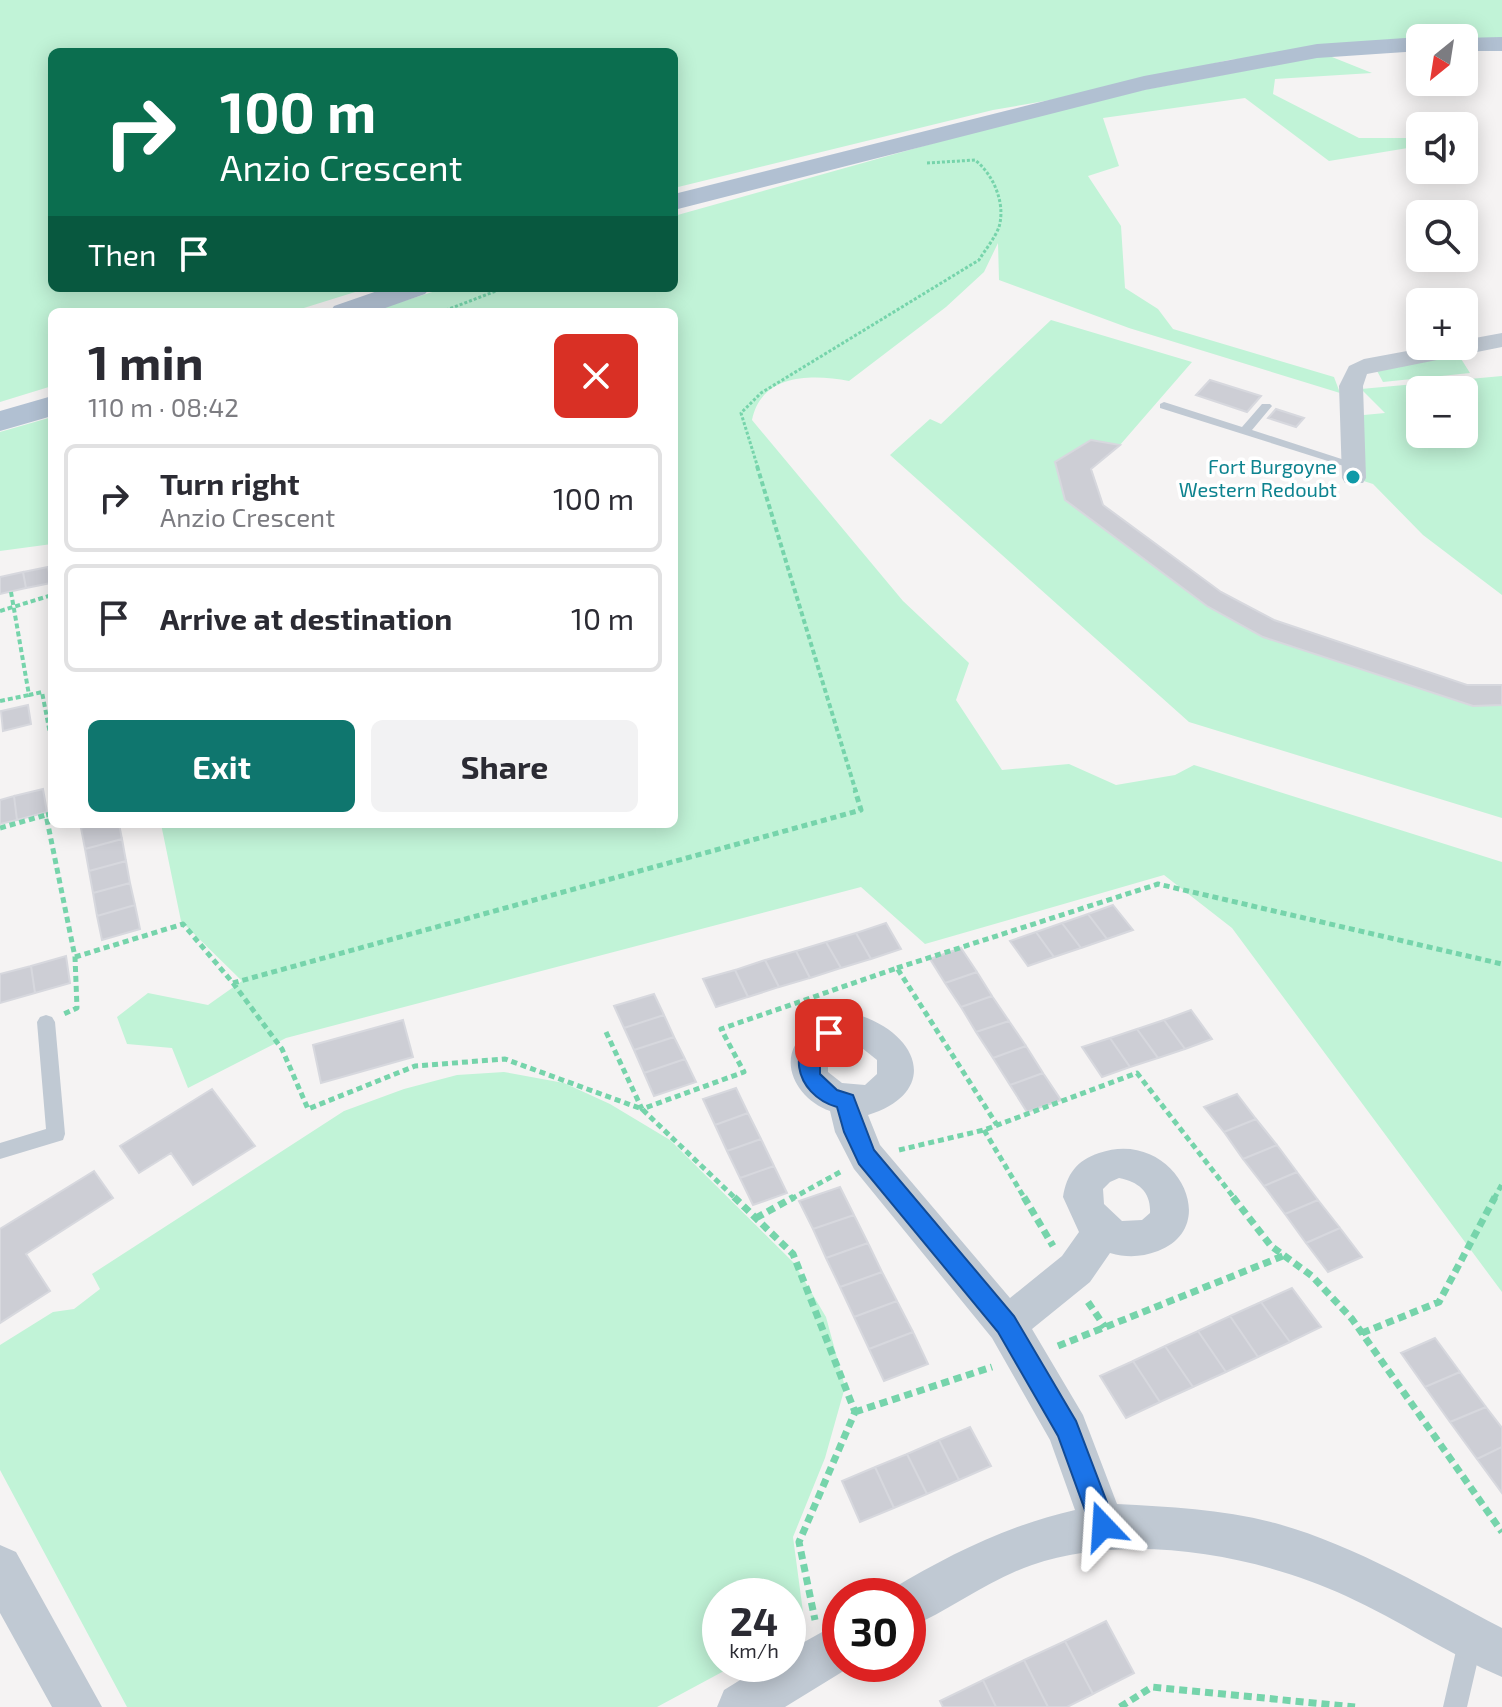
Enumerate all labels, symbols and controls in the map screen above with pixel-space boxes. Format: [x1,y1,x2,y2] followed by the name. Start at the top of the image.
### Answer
[1406,24,1478,96] north arrow
[1406,24,1478,448] map controls
[220,77,376,144] text: 100 m
[88,80,192,184] icon: right
[1406,112,1478,184] button: sound
[220,145,462,188] text: Anzio Crescent
[1406,200,1478,272] button: search
[172,232,216,276] icon: arrive
[88,236,156,272] text: Then
[1406,288,1478,360] button: +
[88,332,204,390] text: 1 min
[554,334,638,418] button: close
[1406,376,1478,448] button: −
[88,391,239,422] text: 110 m · 08:42
[1179,454,1337,501] place label: Fort Burgoyne Western Redoubt
[160,465,300,501] text: Turn right
[1344,468,1362,486] marker: Fort Burgoyne Western Redoubt
[92,476,136,520] icon: right
[553,480,634,516] text: 100 m
[160,501,335,532] text: Anzio Crescent
[92,596,136,640] icon: arrive
[160,600,452,636] text: Arrive at destination
[571,600,634,636] text: 10 m
[88,720,355,812] button: Exit
[371,720,638,812] button: Share
[795,999,863,1067] pin
[807,1011,851,1055] icon: arrive
[1061,1484,1145,1568] position arrow
[822,1578,926,1682] speed limit sign: 30
[730,1596,778,1644] text: 24
[729,1638,779,1662] text: km/h

